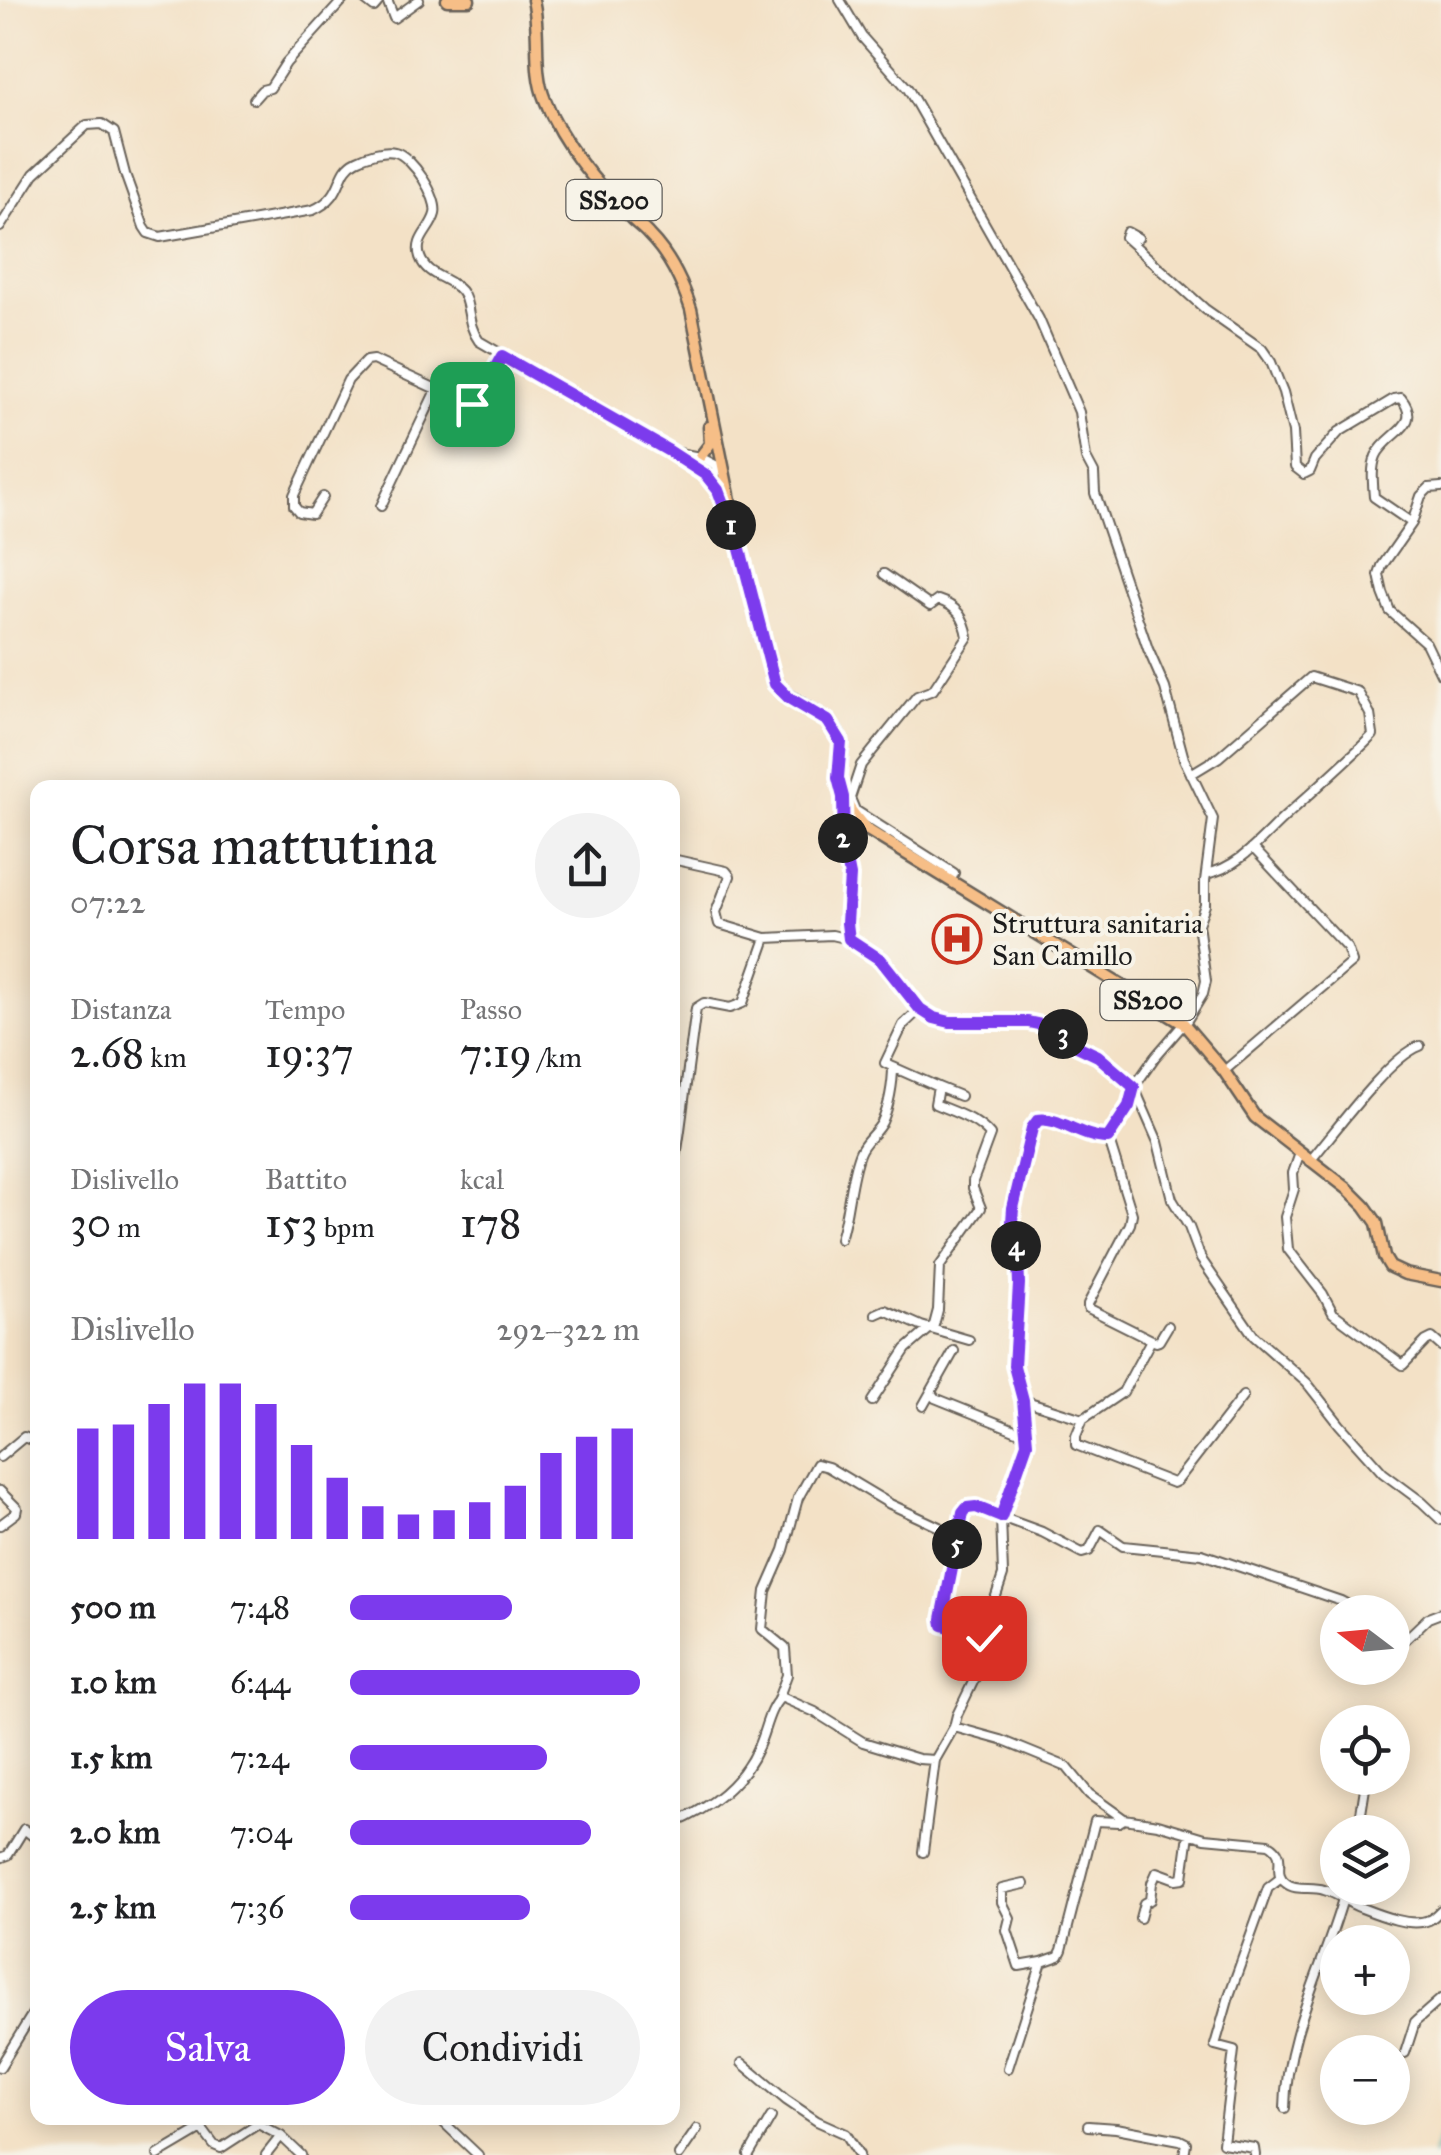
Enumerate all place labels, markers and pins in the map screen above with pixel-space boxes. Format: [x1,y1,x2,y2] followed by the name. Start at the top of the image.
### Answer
[430,362,515,447] pin
[706,500,756,550] pin: 1
[818,813,868,863] pin: 2
[992,906,1203,973] place label: Struttura sanitaria San Camillo
[931,913,983,965] hospital icon: Struttura sanitaria San Camillo
[1038,1009,1088,1059] pin: 3
[991,1221,1041,1271] pin: 4
[932,1519,982,1569] pin: 5
[942,1596,1027,1681] pin

